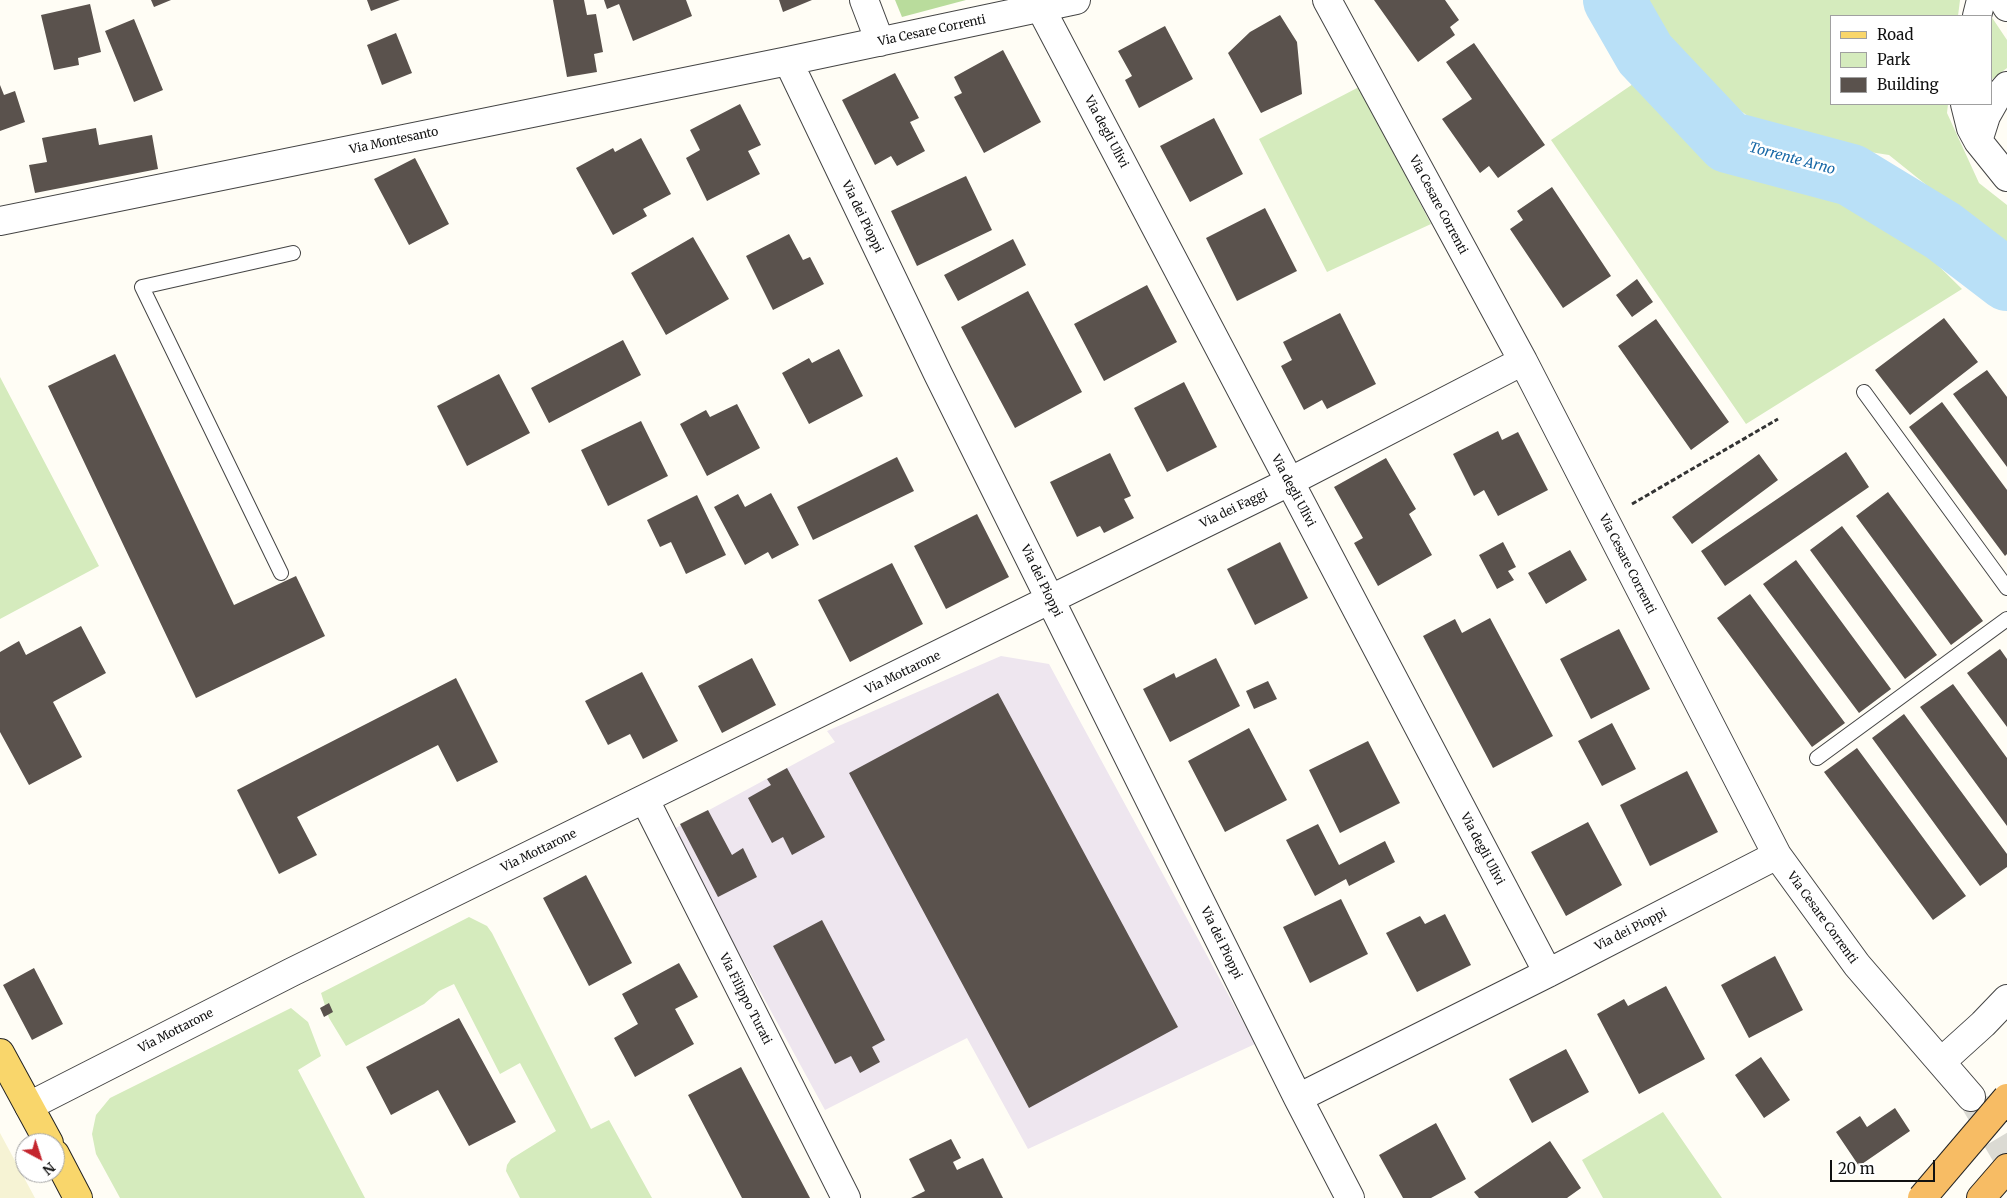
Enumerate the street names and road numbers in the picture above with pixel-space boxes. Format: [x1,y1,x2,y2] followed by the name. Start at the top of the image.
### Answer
[877,13,987,49] street label: Via Cesare Correnti
[1081,94,1131,170] street label: Via degli Ulivi
[348,125,440,157] street label: Via Montesanto
[1406,153,1470,257] street label: Via Cesare Correnti
[838,179,886,255] street label: Via dei Pioppi
[1268,453,1318,529] street label: Via degli Ulivi
[1198,486,1270,532] street label: Via dei Faggi
[1596,512,1658,616] street label: Via Cesare Correnti
[1017,543,1065,619] street label: Via dei Pioppi
[863,649,943,697] street label: Via Mottarone
[1457,811,1507,887] street label: Via degli Ulivi
[499,827,579,875] street label: Via Mottarone
[1784,869,1860,967] street label: Via Cesare Correnti
[1197,905,1245,981] street label: Via dei Pioppi
[1593,906,1669,954] street label: Via dei Pioppi
[716,951,774,1047] street label: Via Filippo Turati
[136,1006,216,1056] street label: Via Mottarone

